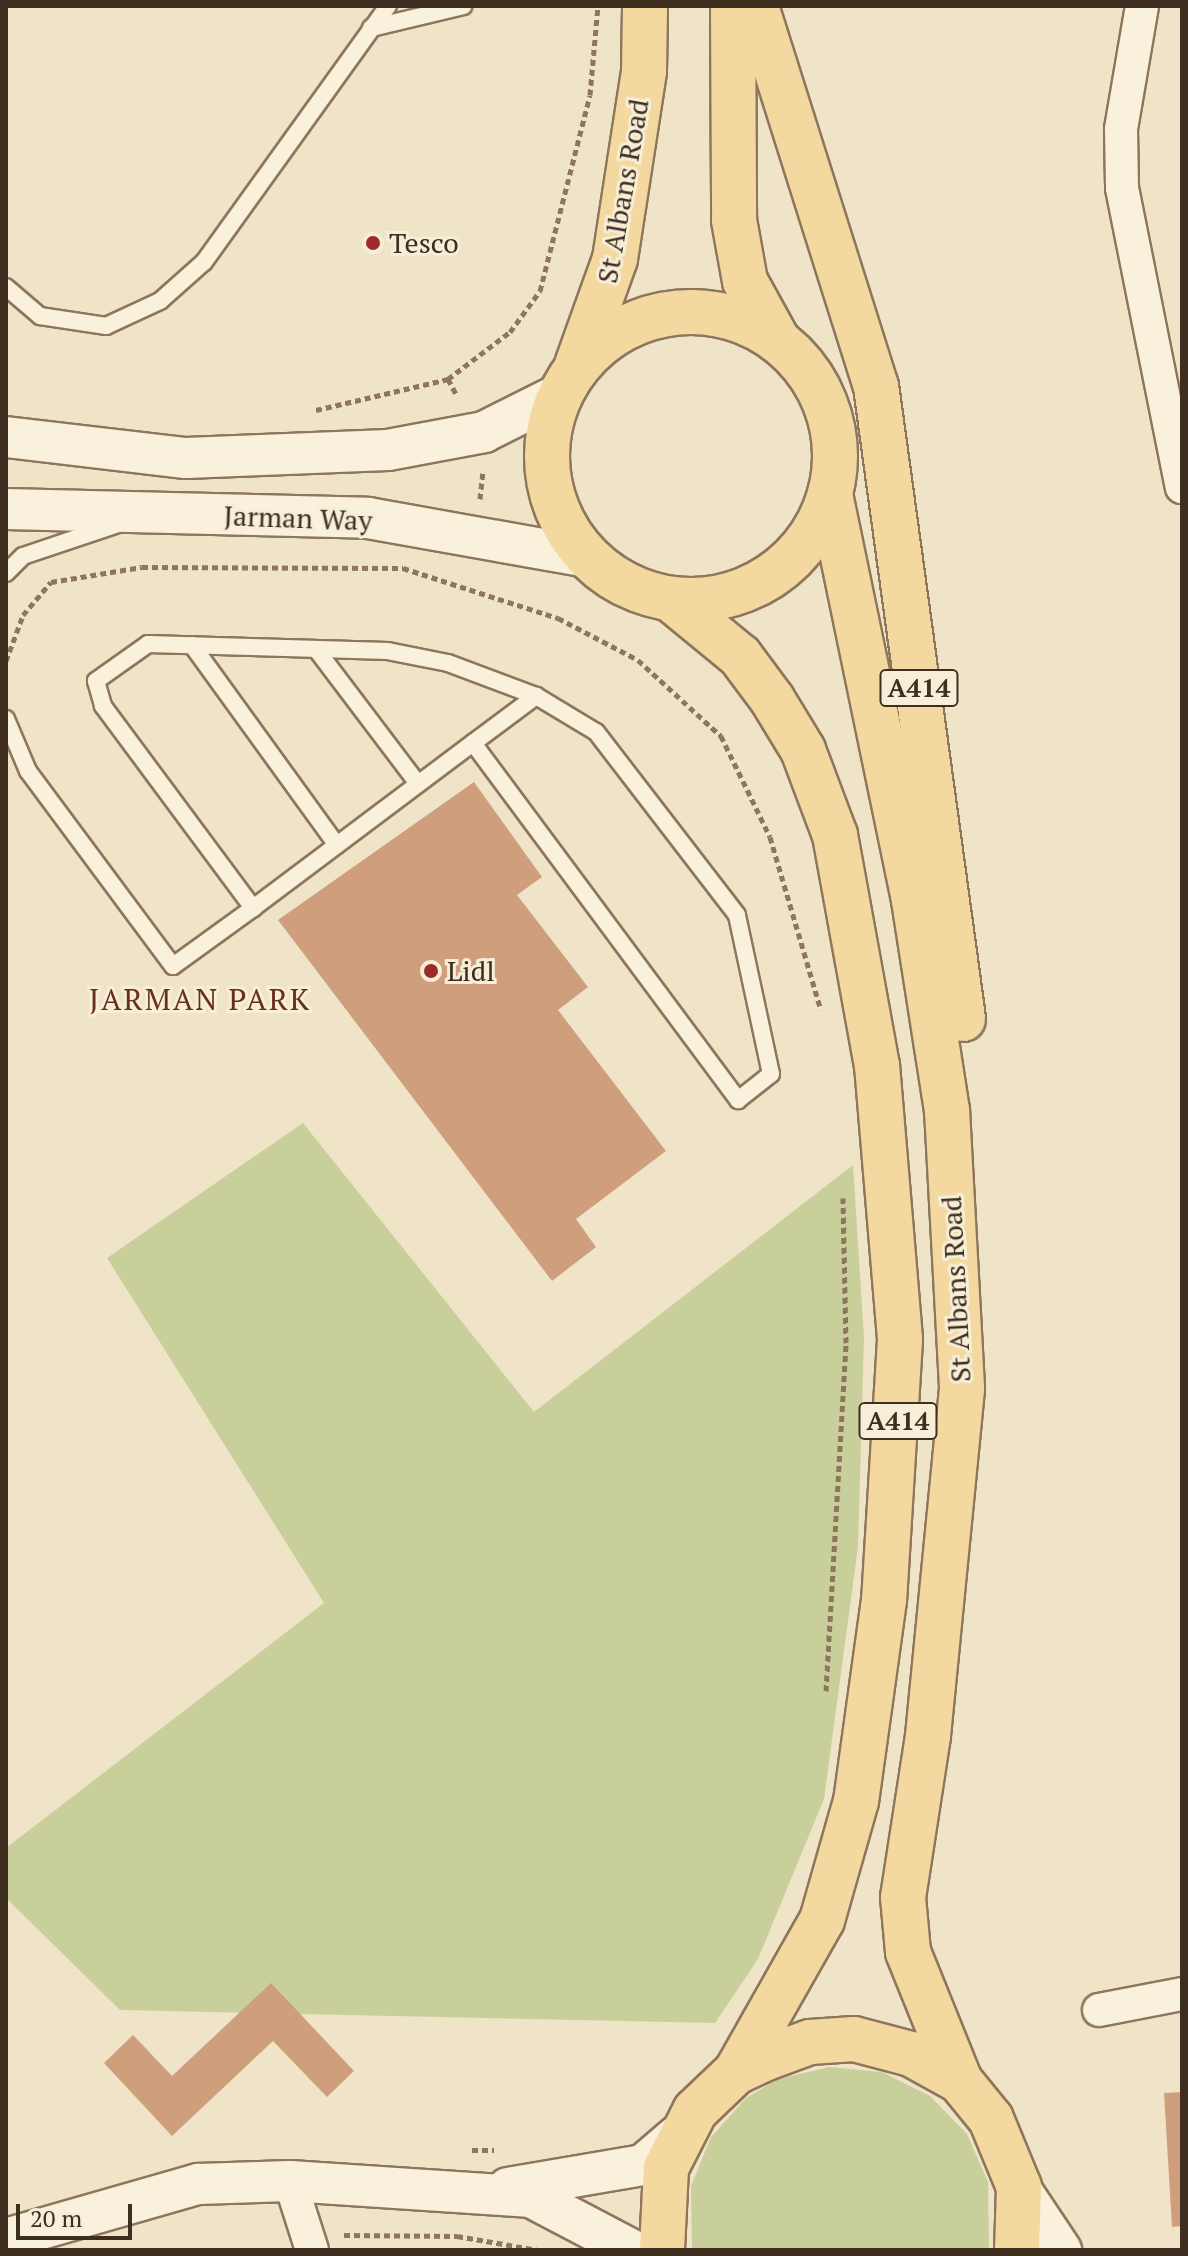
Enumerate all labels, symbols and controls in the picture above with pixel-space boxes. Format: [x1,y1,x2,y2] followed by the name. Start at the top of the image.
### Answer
[590,96,656,286] street label: St Albans Road
[389,226,459,260] place label: Tesco
[364,234,382,252] marker: Tesco
[223,499,373,537] street label: Jarman Way
[879,666,959,710] road number: A414
[447,954,495,988] place label: Lidl
[422,962,440,980] marker: Lidl
[89,981,311,1017] district label: JARMAN PARK
[934,1195,978,1383] street label: St Albans Road
[858,1399,938,1443] road number: A414
[20,2188,136,2238] scale bar
[30,2202,82,2234] text: 20 m

